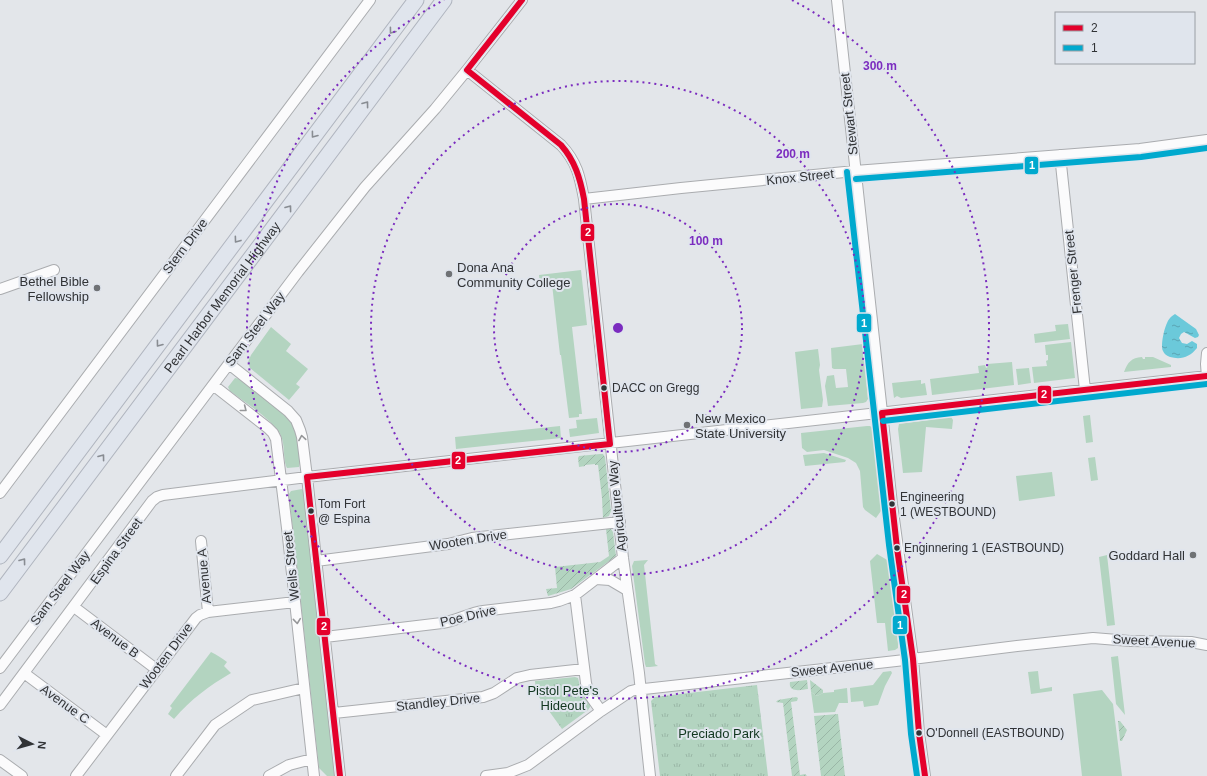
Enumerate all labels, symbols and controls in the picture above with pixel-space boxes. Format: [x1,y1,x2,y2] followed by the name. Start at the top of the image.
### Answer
[1055,12,1195,64] legend
[1091,21,1098,35] text: 2
[390,27,397,34] one-way arrow
[1091,41,1098,55] text: 1
[863,59,897,73] text: 300 m
[837,72,861,156] street label: Stewart Street
[362,101,369,108] one-way arrow
[312,131,319,138] one-way arrow
[776,147,810,161] text: 200 m
[1024,156,1039,175] line badge: 1
[1029,159,1035,171] text: 1
[765,166,835,188] street label: Knox Street
[284,205,291,212] one-way arrow
[159,216,211,276] street label: Stern Drive
[160,218,283,375] street label: Pearl Harbor Memorial Highway
[580,223,595,242] line badge: 2
[585,226,591,238] text: 2
[1061,229,1085,314] street label: Frenger Street
[689,234,723,248] text: 100 m
[235,235,242,242] one-way arrow
[457,260,570,290] place label: Dona Ana Community College
[444,269,454,279] marker: Dona Ana Community College
[20,274,89,304] place label: Bethel Bible Fellowship
[92,283,102,293] marker: Bethel Bible Fellowship
[222,289,288,369] street label: Sam Steel Way
[856,313,872,333] line badge: 1
[861,317,867,329] text: 1
[611,321,625,335] centre of rings
[157,339,164,346] one-way arrow
[612,381,699,395] place label: DACC on Gregg
[599,383,609,393] marker: DACC on Gregg
[1037,385,1052,404] line badge: 2
[1041,388,1047,400] text: 2
[239,404,246,411] one-way arrow
[695,411,787,441] place label: New Mexico State University
[682,420,692,430] marker: New Mexico State University
[298,435,307,441] one-way arrow
[451,451,466,470] line badge: 2
[455,454,461,466] text: 2
[97,455,104,462] one-way arrow
[605,459,629,552] street label: Agriculture Way
[900,490,996,519] place label: Engineering 1 (WESTBOUND)
[318,497,371,526] place label: Tom Fort @ Espina
[887,499,897,509] marker: Engineering 1 (WESTBOUND)
[306,506,316,516] marker: Tom Fort @ Espina
[87,515,145,587] street label: Espina Street
[428,526,508,554] street label: Wooten Drive
[280,530,302,602] street label: Wells Street
[904,541,1064,555] place label: Enginnering 1 (EASTBOUND)
[892,543,902,553] marker: Enginnering 1 (EASTBOUND)
[194,547,214,604] street label: Avenue A
[27,548,93,628] street label: Sam Steel Way
[1108,548,1185,563] place label: Goddard Hall
[1188,550,1198,560] marker: Goddard Hall
[19,559,26,566] one-way arrow
[896,585,911,604] line badge: 2
[901,588,907,600] text: 2
[439,602,497,630] street label: Poe Drive
[88,615,142,661] street label: Avenue B
[892,615,908,635] line badge: 1
[316,617,331,636] line badge: 2
[292,618,301,624] one-way arrow
[897,619,903,631] text: 1
[136,620,196,692] street label: Wooten Drive
[321,620,327,632] text: 2
[1112,631,1196,651] street label: Sweet Avenue
[790,656,874,680] street label: Sweet Avenue
[38,681,92,727] street label: Avenue C
[527,683,599,713] park label: Pistol Pete's Hideout
[395,690,481,714] street label: Standley Drive
[12,724,52,764] north arrow
[678,726,760,741] park label: Preciado Park
[926,726,1064,740] place label: O'Donnell (EASTBOUND)
[914,728,924,738] marker: O'Donnell (EASTBOUND)
[36,740,48,750] text: N

